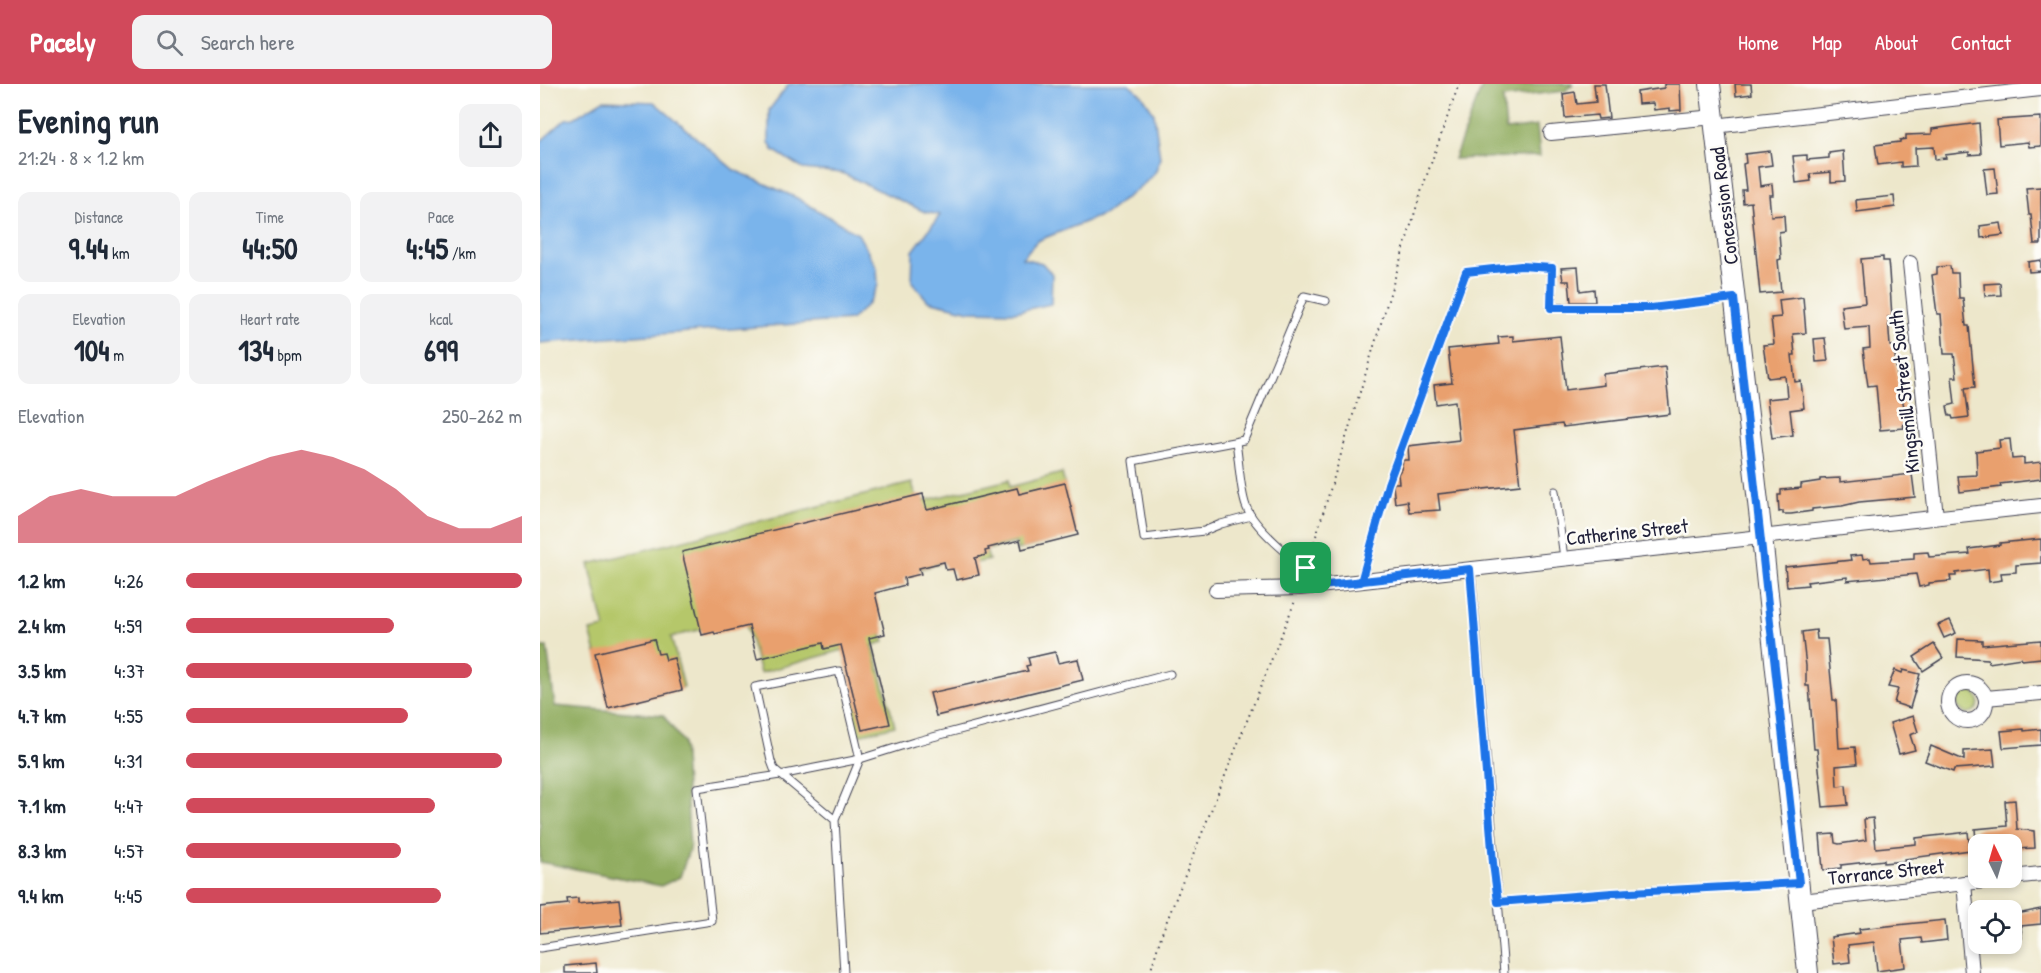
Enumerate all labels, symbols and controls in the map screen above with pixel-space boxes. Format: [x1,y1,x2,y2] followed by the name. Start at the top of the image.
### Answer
[132,15,552,69] search box
[30,23,96,61] text: Pacely
[153,26,186,59] icon: search
[201,27,295,57] text: Search here
[1738,28,1779,57] text: Home
[1812,28,1842,57] text: Map
[1875,28,1918,57] text: About
[1951,28,2011,57] text: Contact
[18,99,159,143] text: Evening run
[459,104,522,167] button: share
[18,144,144,171] text: 21:24 · 8 × 1.2 km
[1703,146,1744,266] street label: Concession Road
[75,206,123,228] text: Distance
[256,206,284,228] text: Time
[428,206,454,228] text: Pace
[68,228,108,268] text: 9.44
[242,228,298,268] text: 44:50
[406,228,448,268] text: 4:45
[108,242,130,264] text: km
[448,242,476,264] text: /km
[72,308,126,330] text: Elevation
[240,308,300,330] text: Heart rate
[429,308,453,330] text: kcal
[1882,309,1925,475] street label: Kingsmill Street South
[74,330,110,370] text: 104
[238,330,274,370] text: 134
[424,330,458,370] text: 699
[110,344,124,366] text: m
[274,344,302,366] text: bpm
[18,402,84,429] text: Elevation
[442,402,522,429] text: 250–262 m
[1565,512,1690,551] street label: Catherine Street
[1280,542,1331,593] pin
[1289,551,1322,584] icon: arrive
[18,567,65,594] text: 1.2 km
[114,567,143,594] text: 4:26
[18,612,66,639] text: 2.4 km
[114,612,142,639] text: 4:59
[18,657,66,684] text: 3.5 km
[114,657,145,684] text: 4:37
[18,702,66,729] text: 4.7 km
[114,702,143,729] text: 4:55
[18,747,65,774] text: 5.9 km
[114,747,142,774] text: 4:31
[18,792,66,819] text: 7.1 km
[114,792,144,819] text: 4:47
[1968,834,2022,888] north arrow
[1968,834,2022,954] map controls
[18,837,66,864] text: 8.3 km
[114,837,145,864] text: 4:57
[1827,852,1946,891] street label: Torrance Street
[18,882,64,909] text: 9.4 km
[114,882,142,909] text: 4:45
[1968,900,2022,954] button: locate

